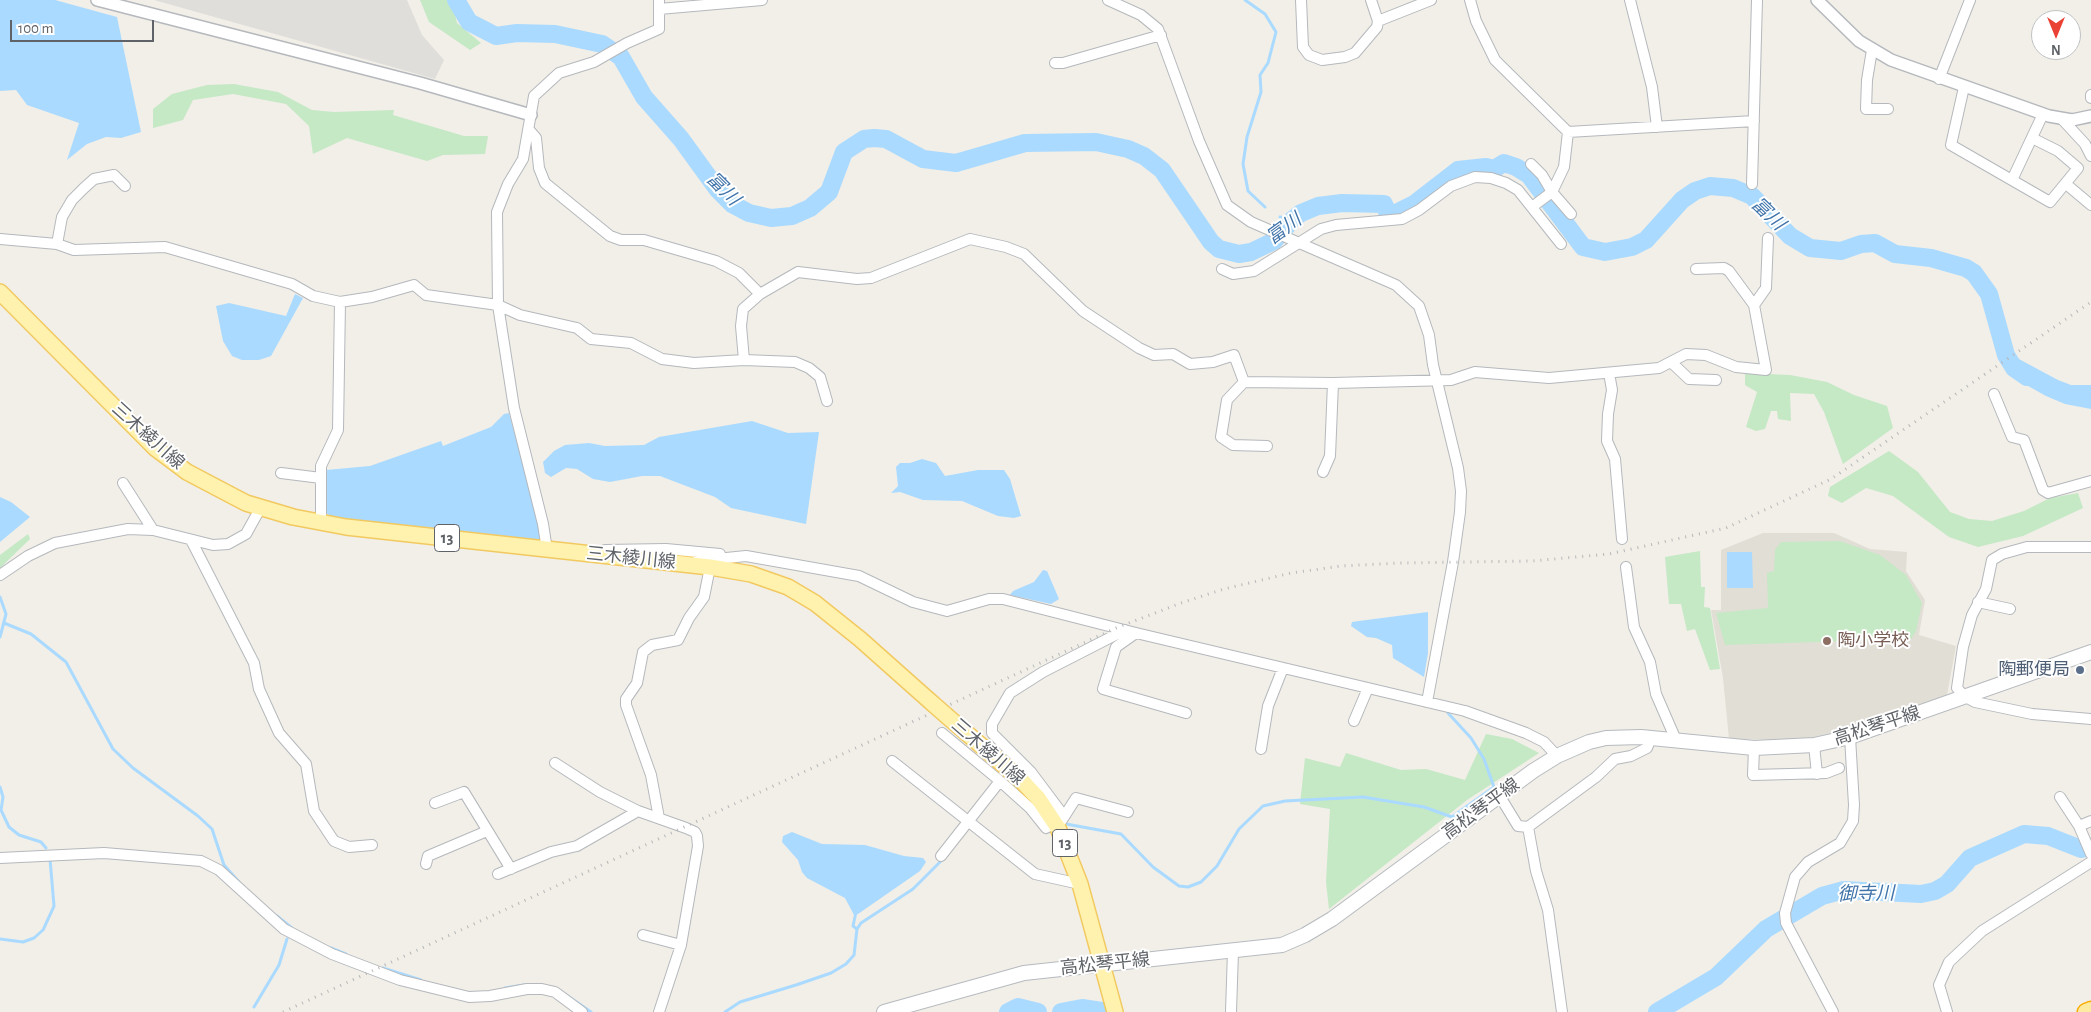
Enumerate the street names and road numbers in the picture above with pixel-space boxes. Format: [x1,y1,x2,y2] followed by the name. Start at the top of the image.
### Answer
[107,398,189,474] street label: 三木綾川線
[434,524,460,552] road number: 13
[585,543,677,573] street label: 三木綾川線
[1831,702,1923,750] street label: 高松琴平線
[947,714,1029,790] street label: 三木綾川線
[1438,774,1524,844] street label: 高松琴平線
[1052,830,1078,856] road number: 13
[1059,949,1151,979] street label: 高松琴平線

